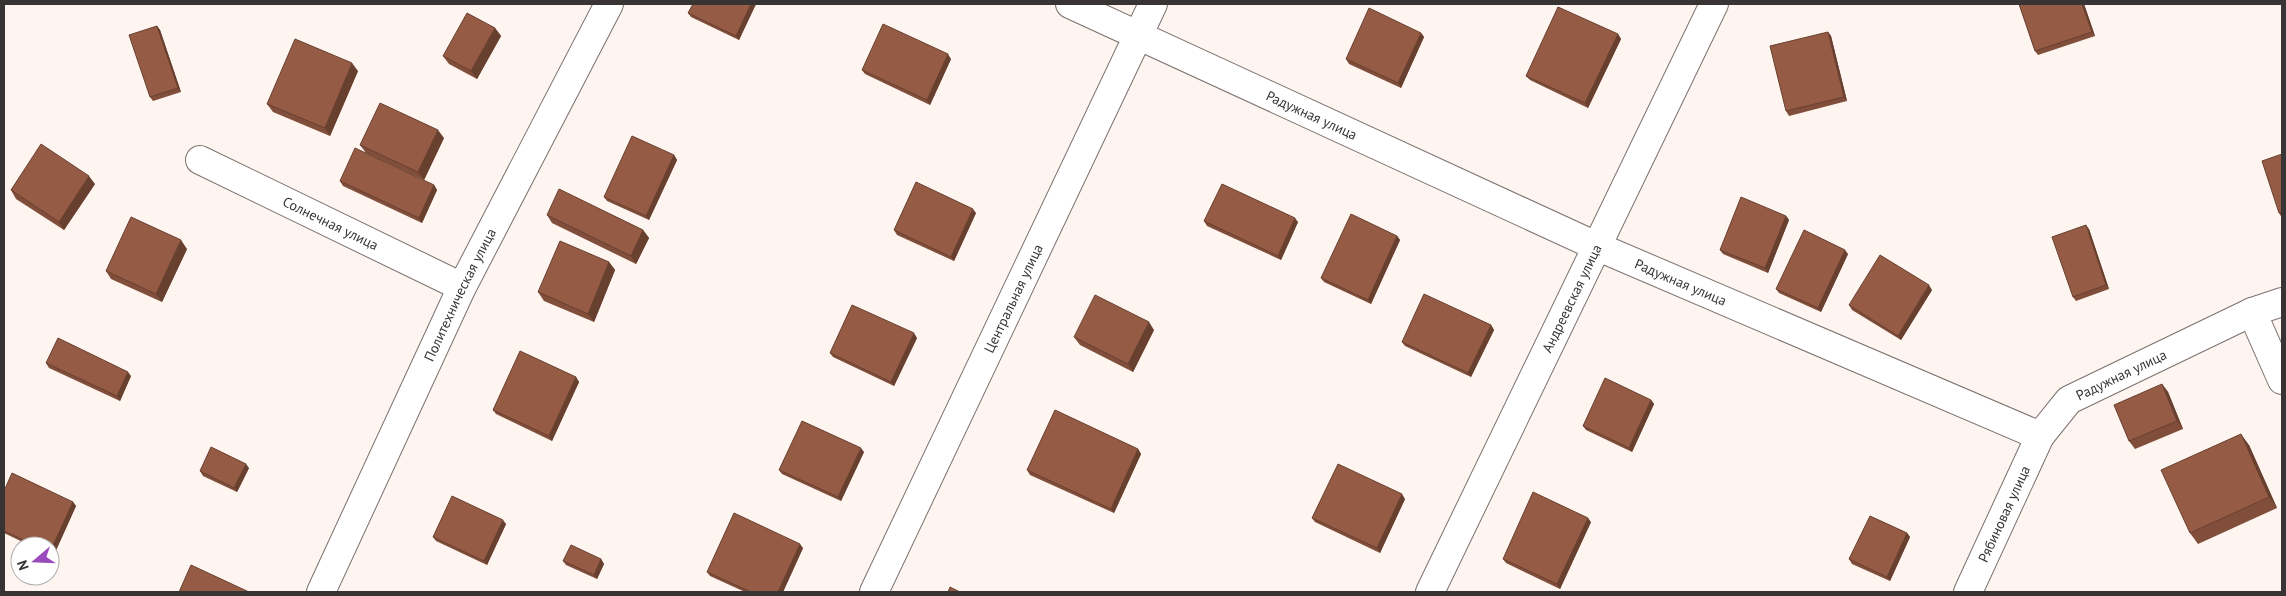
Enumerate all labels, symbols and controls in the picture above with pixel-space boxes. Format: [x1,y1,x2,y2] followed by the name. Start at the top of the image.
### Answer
[1263,86,1360,144] street label: Радужная улица
[280,192,381,254] street label: Солнечная улица
[420,225,500,364] street label: Политехническая улица
[980,241,1047,356] street label: Центральная улица
[1538,241,1606,356] street label: Андреевская улица
[1632,255,1729,310] street label: Радужная улица
[2073,345,2169,404] street label: Радужная улица
[1974,463,2034,565] street label: Рябиновая улица
[10,536,60,586] north arrow
[13,558,33,573] text: N

